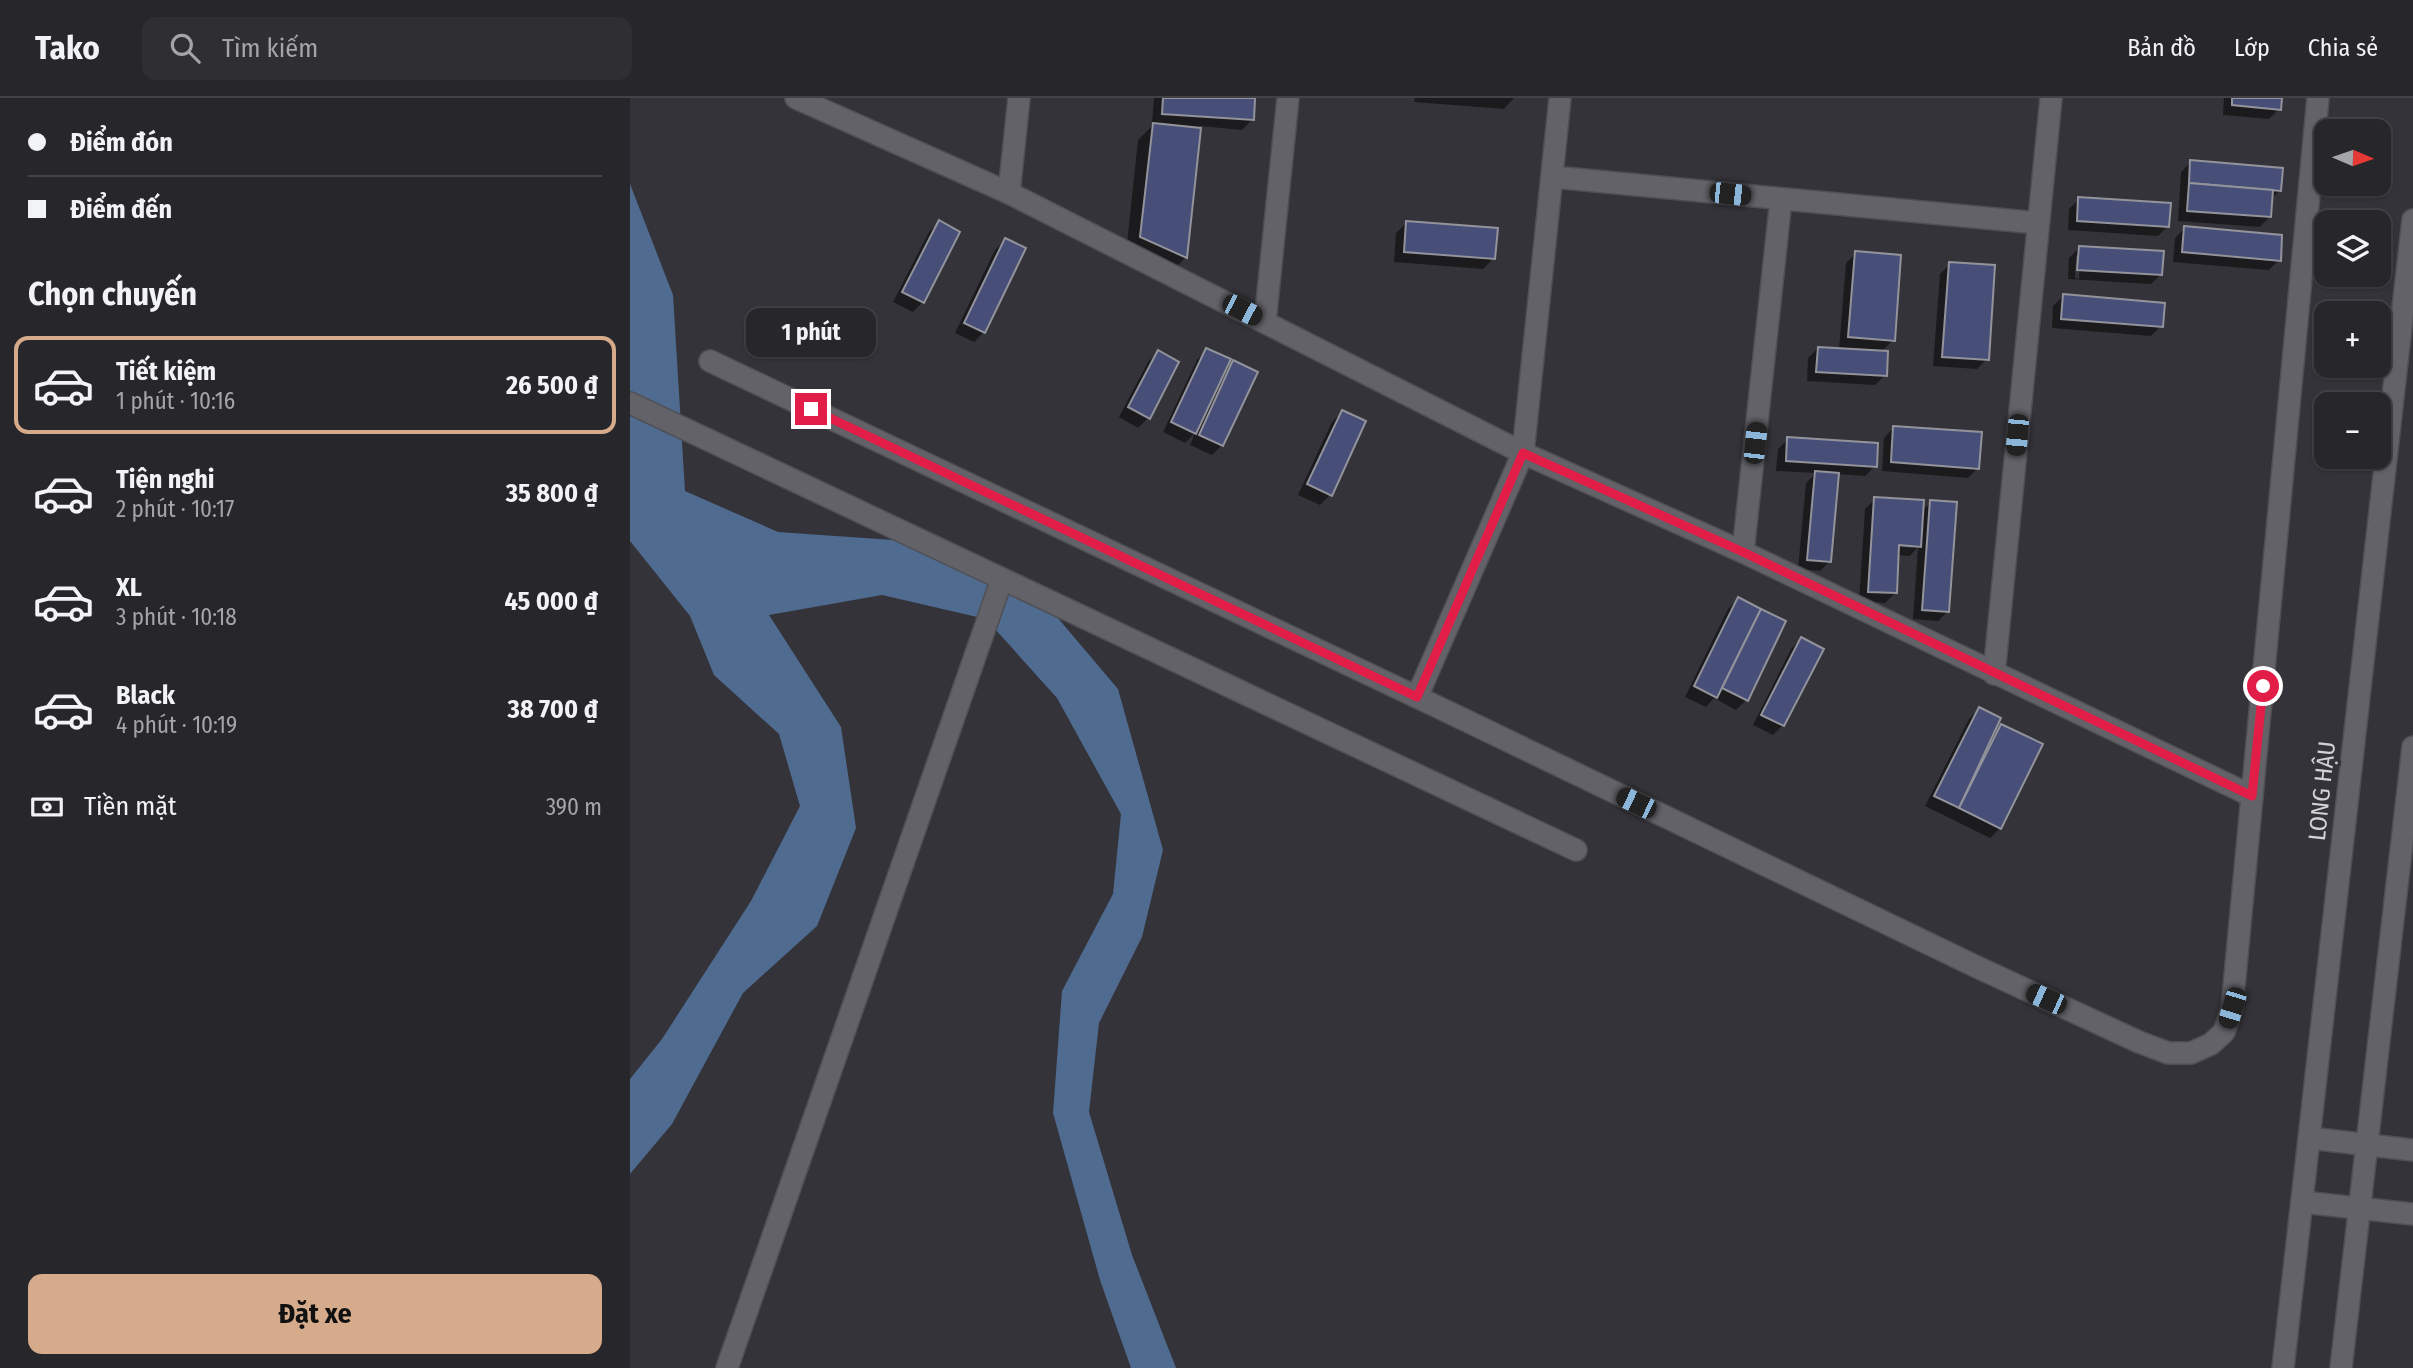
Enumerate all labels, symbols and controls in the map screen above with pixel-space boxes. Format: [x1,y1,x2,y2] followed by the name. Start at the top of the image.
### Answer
[142,17,632,80] search box
[35,28,100,68] text: Tako
[166,29,204,67] icon: search
[222,33,318,64] text: Tìm kiếm
[2127,34,2196,62] text: Bản đồ
[2234,34,2270,62] text: Lớp
[2308,34,2378,62] text: Chia sẻ
[2314,119,2390,196] north arrow
[2314,119,2391,469] map controls
[70,127,173,158] text: Điểm đón
[1709,181,1752,207] car
[70,194,172,225] text: Điểm đến
[2314,210,2391,287] button: layers
[28,275,197,313] text: Chọn chuyến
[1219,291,1266,329] car
[2314,301,2391,378] button: +
[746,308,876,356] callout: 1 phút
[781,318,841,346] text: 1 phút
[32,354,95,417] icon: car
[116,356,216,387] text: Tiết kiệm
[506,370,598,401] text: 26 500 ₫
[116,387,235,415] text: 1 phút · 10:16
[2314,392,2391,469] button: −
[795,393,827,425] route end
[2005,413,2030,457] car
[1743,421,1768,465] car
[32,462,95,525] icon: car
[116,464,215,495] text: Tiện nghi
[506,478,598,509] text: 35 800 ₫
[116,495,234,523] text: 2 phút · 10:17
[32,570,95,633] icon: car
[116,572,142,603] text: XL
[504,586,598,617] text: 45 000 ₫
[116,603,237,631] text: 3 phút · 10:18
[2247,670,2279,702] route start
[32,678,95,741] icon: car
[116,680,175,711] text: Black
[508,694,598,725] text: 38 700 ₫
[116,711,237,739] text: 4 phút · 10:19
[2303,740,2341,842] street label: LONG HẬU
[1613,784,1660,822] car
[28,788,66,826] icon: cash
[84,791,176,822] text: Tiền mặt
[546,793,602,821] text: 390 m
[2023,981,2070,1017] car
[2216,985,2249,1031] car
[28,1274,602,1354] button: Đặt xe

